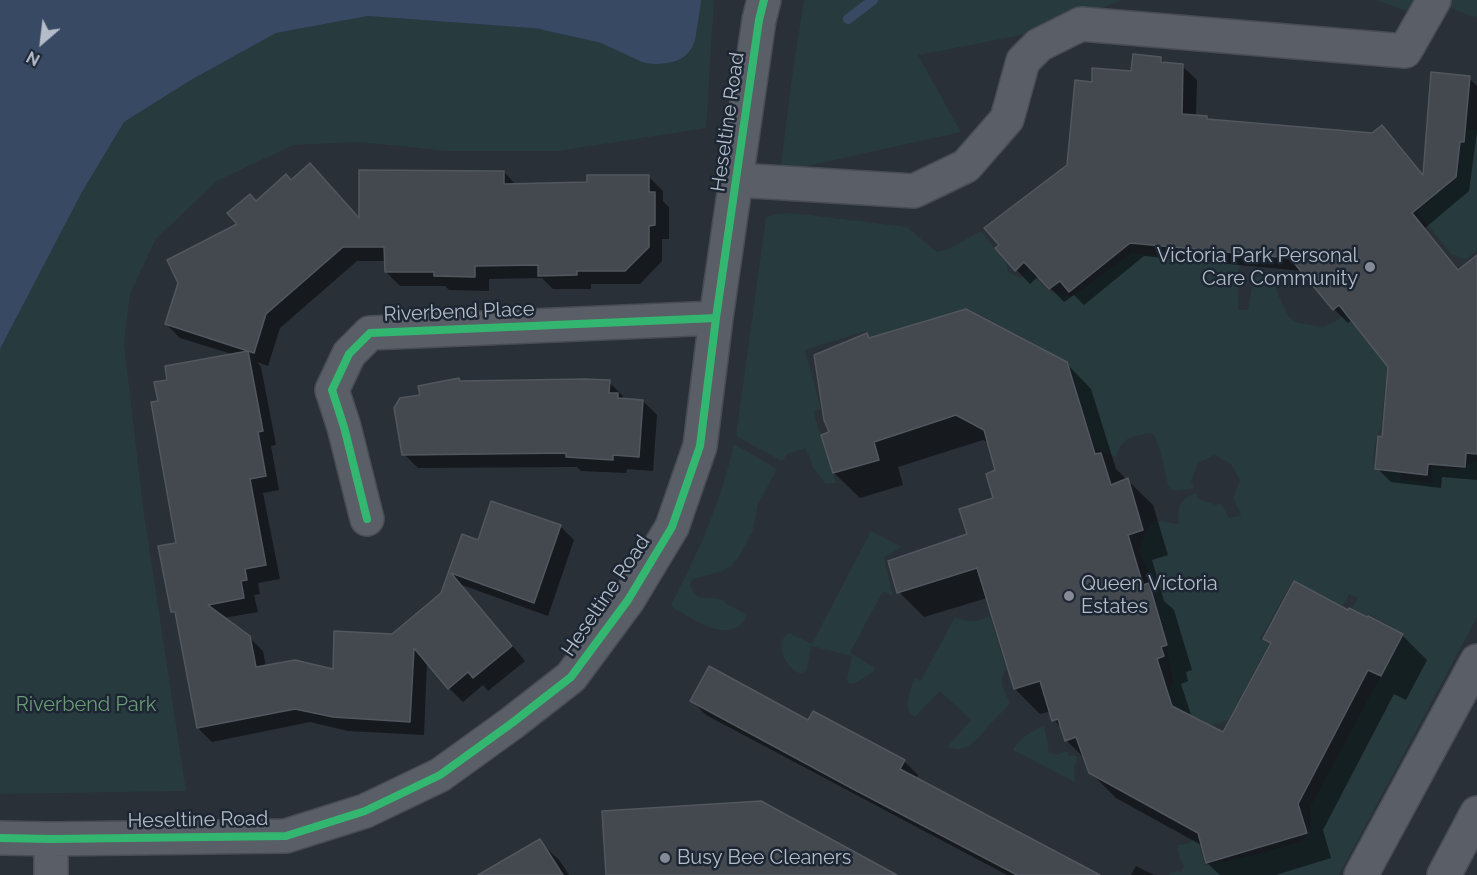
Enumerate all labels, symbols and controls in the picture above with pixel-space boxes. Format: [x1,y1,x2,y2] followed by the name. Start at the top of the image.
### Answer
[12,12,72,72] north arrow
[23,47,43,70] text: N
[706,51,750,193] street label: Heseltine Road
[1157,244,1358,291] place label: Victoria Park Personal Care Community
[1363,260,1377,274] marker: Victoria Park Personal Care Community
[383,297,535,327] street label: Riverbend Place
[557,531,655,661] street label: Heseltine Road
[1081,572,1218,619] place label: Queen Victoria Estates
[1062,589,1076,603] marker: Queen Victoria Estates
[16,693,156,717] park label: Riverbend Park
[127,807,269,833] street label: Heseltine Road
[677,846,851,870] place label: Busy Bee Cleaners
[658,851,672,865] marker: Busy Bee Cleaners

